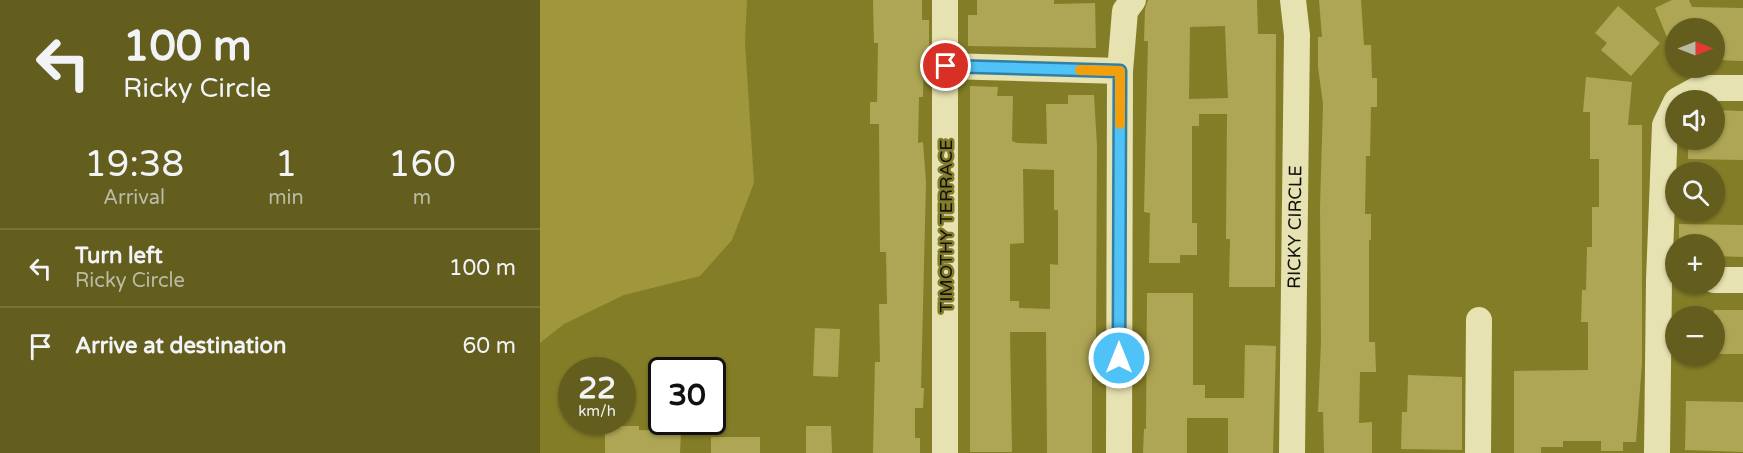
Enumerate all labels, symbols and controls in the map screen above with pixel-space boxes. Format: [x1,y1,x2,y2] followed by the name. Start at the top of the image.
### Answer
[1665,18,1725,78] north arrow
[1665,18,1725,366] map controls
[123,21,252,72] text: 100 m
[24,24,102,102] icon: left
[920,40,971,91] pin
[929,49,962,82] icon: arrive
[123,72,271,105] text: Ricky Circle
[1665,90,1725,150] button: sound
[935,139,957,313] street label: TIMOTHY TERRACE
[84,143,184,186] text: 19:38
[275,143,297,186] text: 1
[388,143,456,186] text: 160
[1665,162,1725,222] button: search
[1283,165,1306,289] street label: RICKY CIRCLE
[103,186,165,210] text: Arrival
[268,186,304,210] text: min
[413,186,431,210] text: m
[1665,234,1725,294] button: +
[75,243,163,269] text: Turn left
[24,252,57,285] icon: left
[449,255,516,281] text: 100 m
[75,269,185,293] text: Ricky Circle
[1665,306,1725,366] button: −
[1087,326,1151,390] position arrow
[24,330,57,363] icon: arrive
[75,333,286,359] text: Arrive at destination
[462,333,516,359] text: 60 m
[648,357,726,435] speed limit sign: 30
[578,370,616,407] text: 22
[578,402,616,420] text: km/h

